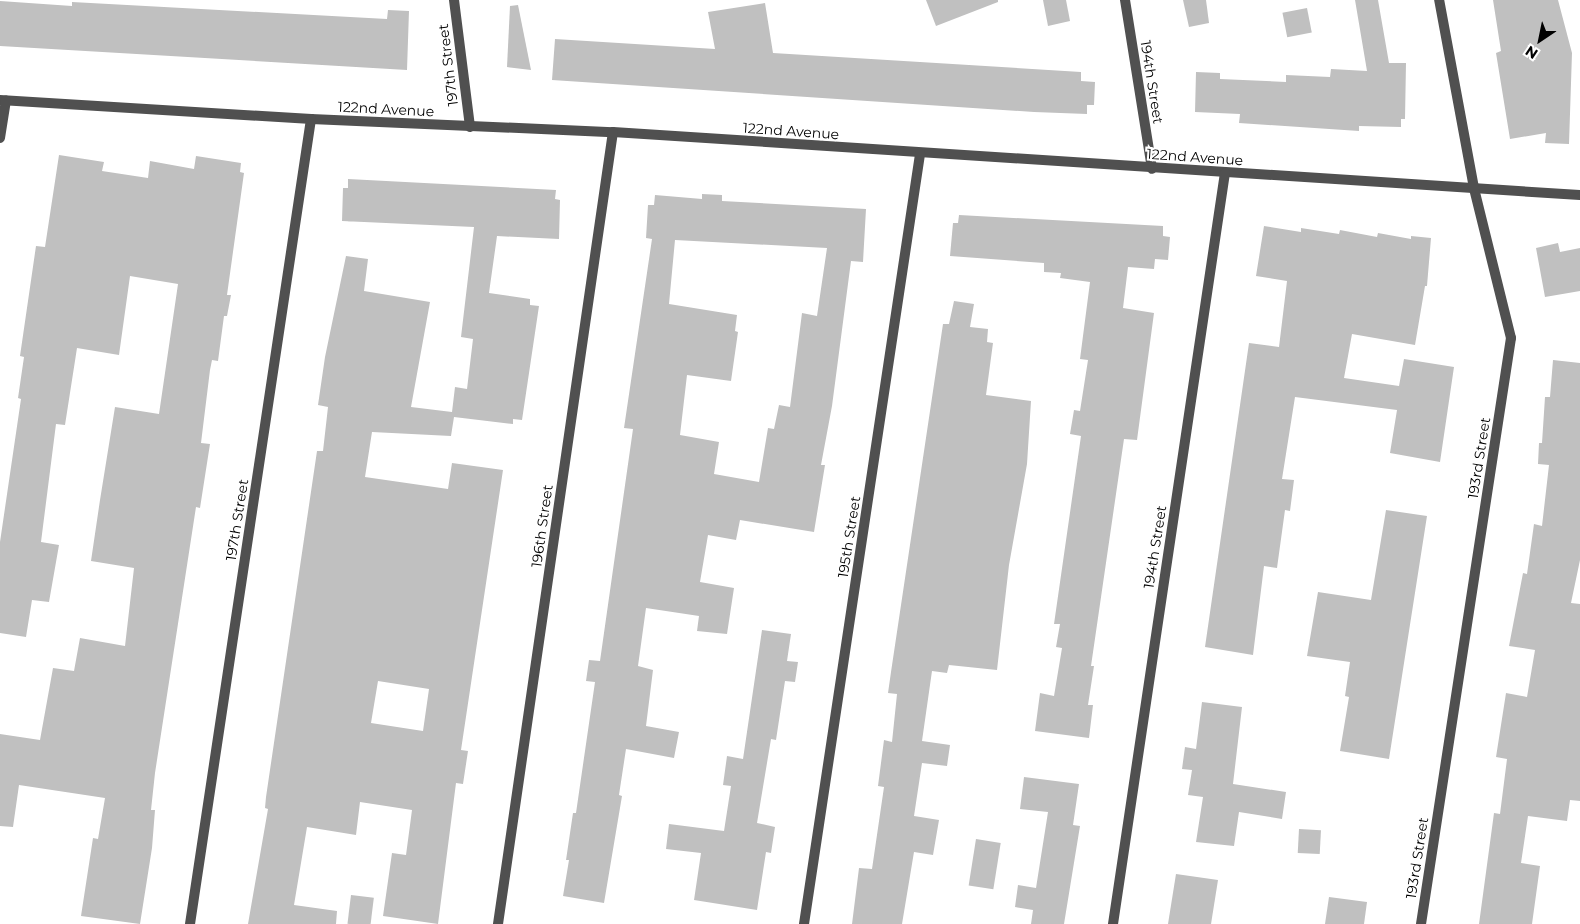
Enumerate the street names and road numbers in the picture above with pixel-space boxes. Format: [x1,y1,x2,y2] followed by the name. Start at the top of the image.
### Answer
[435,23,461,107] street label: 197th Street
[1137,39,1167,125] street label: 194th Street
[337,98,435,120] street label: 122nd Avenue
[742,119,840,143] street label: 122nd Avenue
[1146,145,1244,169] street label: 122nd Avenue
[1464,416,1494,500] street label: 193rd Street
[222,478,252,562] street label: 197th Street
[528,484,556,568] street label: 196th Street
[834,495,864,579] street label: 195th Street
[1140,504,1170,590] street label: 194th Street
[1402,816,1432,900] street label: 193rd Street

